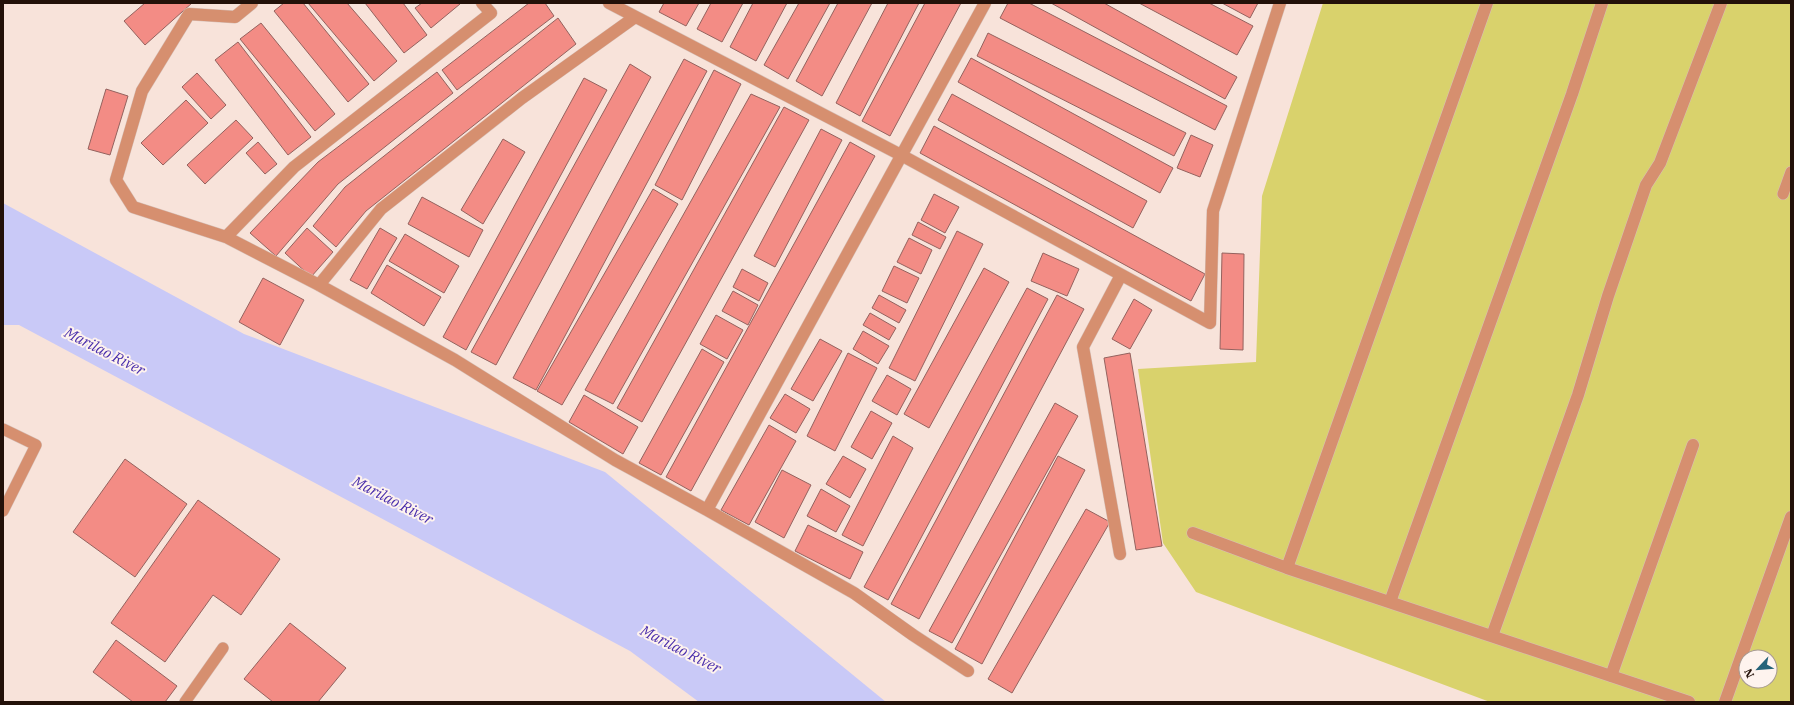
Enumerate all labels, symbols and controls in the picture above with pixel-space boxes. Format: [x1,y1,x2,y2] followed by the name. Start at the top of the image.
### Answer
[61,322,149,380] water label: Marilao River
[349,471,437,529] water label: Marilao River
[637,620,725,678] water label: Marilao River
[1738,649,1778,689] north arrow
[1741,666,1757,680] text: N

